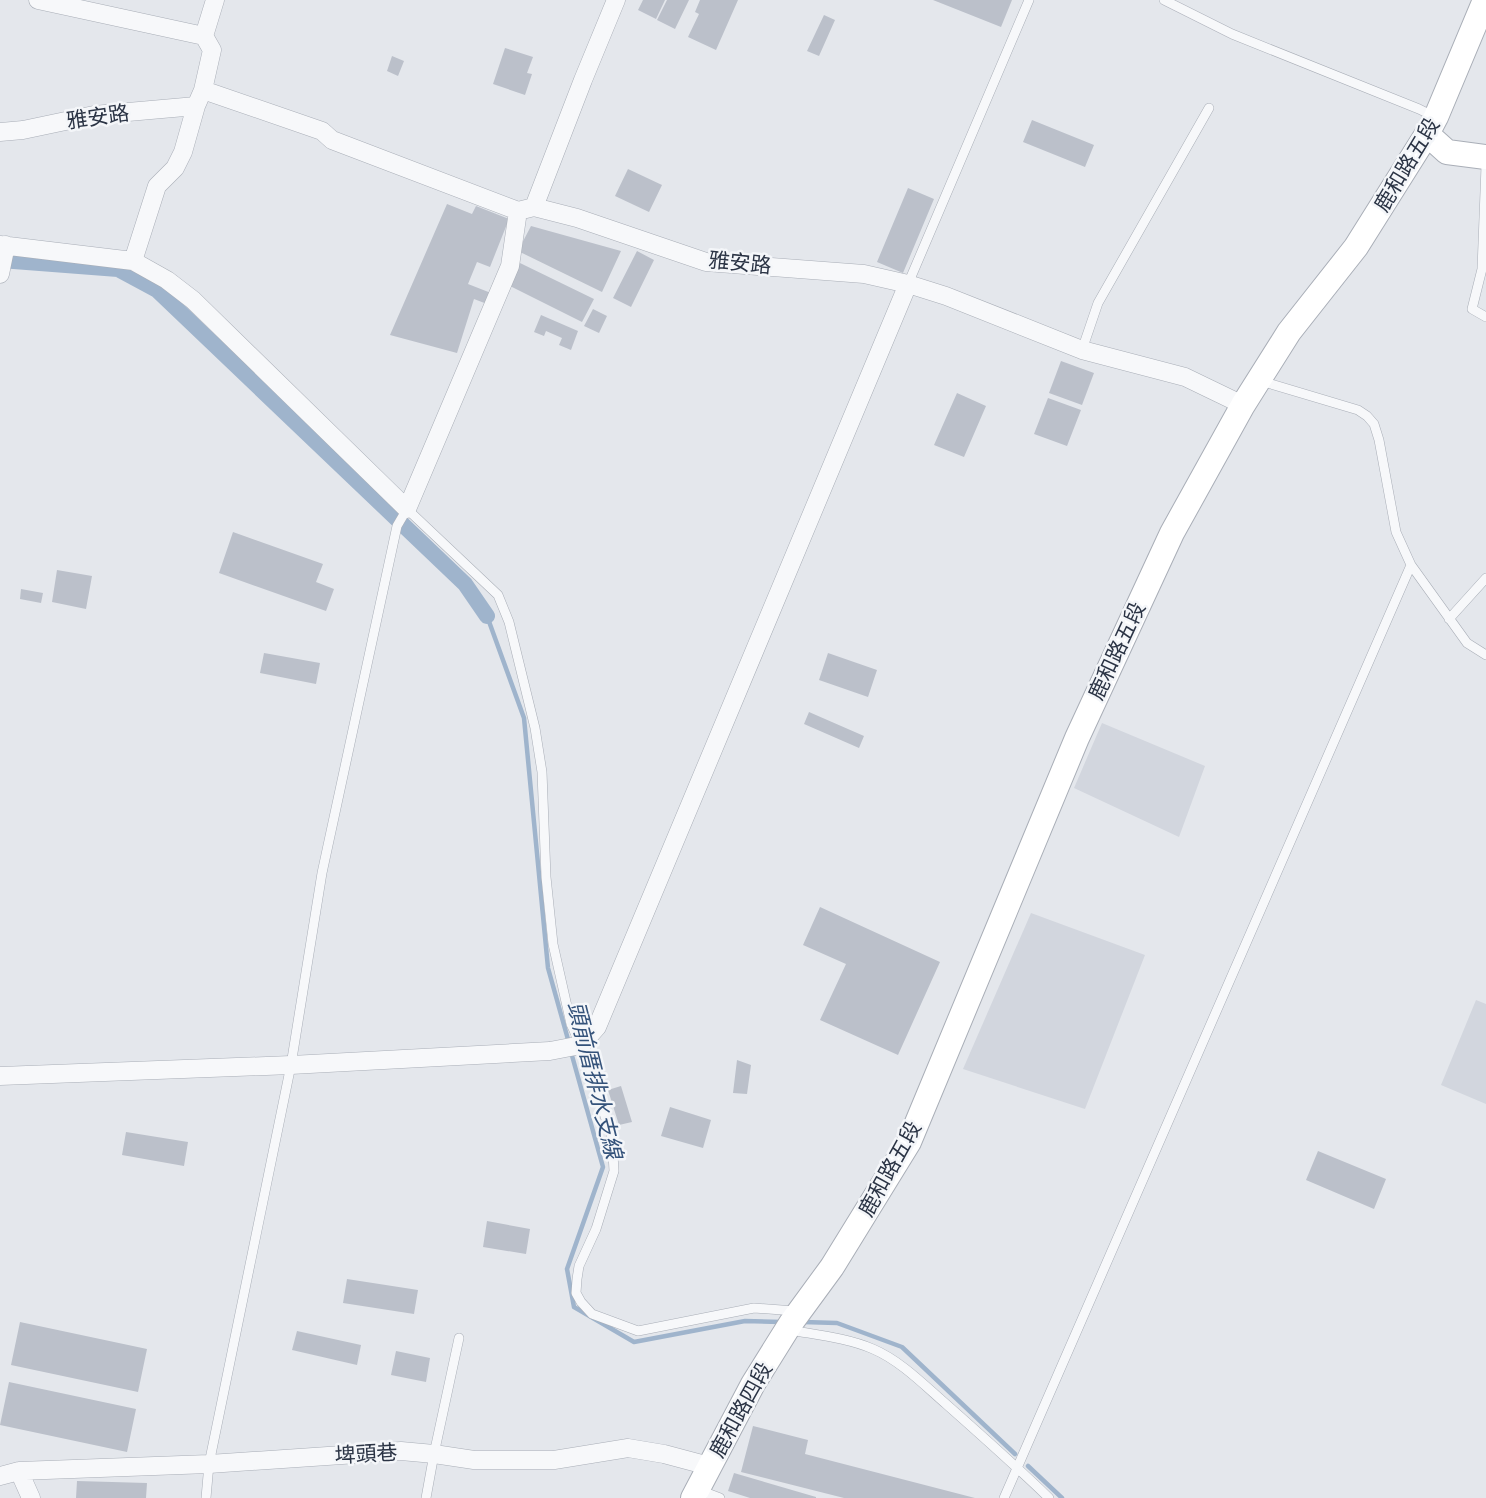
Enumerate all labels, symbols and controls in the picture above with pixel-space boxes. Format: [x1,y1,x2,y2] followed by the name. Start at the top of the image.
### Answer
[65,101,131,133] street label: 雅安路
[1370,114,1444,216] street label: 鹿和路五段
[707,248,773,278] street label: 雅安路
[1084,598,1150,704] street label: 鹿和路五段
[563,999,628,1164] water label: 頭前厝排水支線
[854,1117,926,1221] street label: 鹿和路五段
[705,1358,777,1462] street label: 鹿和路四段
[334,1440,398,1468] street label: 埤頭巷

